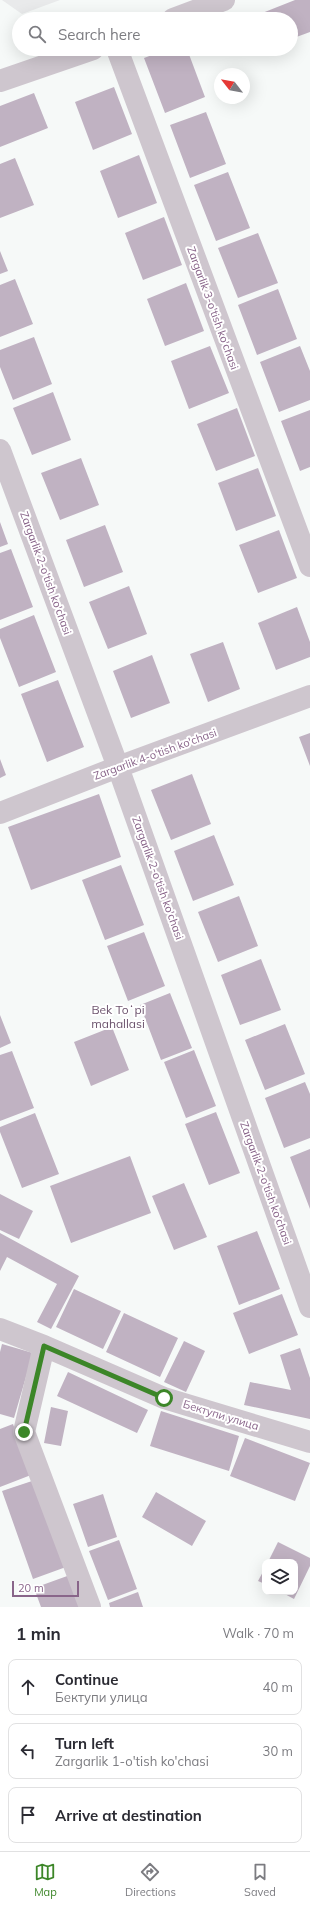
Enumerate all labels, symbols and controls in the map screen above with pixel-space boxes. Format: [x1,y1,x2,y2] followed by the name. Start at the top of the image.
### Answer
[12,12,298,56] search box
[26,23,48,45] icon: search
[58,25,140,44] text: Search here
[214,68,250,104] north arrow
[184,244,242,372] street label: Zargarlik 3-o'tish ko'chasi
[17,509,75,637] street label: Zargarlik 2-o'tish ko'chasi
[91,725,219,783] street label: Zargarlik 4-o'tish ko'chasi
[129,814,187,942] street label: Zargarlik 2-o'tish ko'chasi
[91,1002,145,1031] district label: Bek Toʻpi mahallasi
[237,1119,295,1247] street label: Zargarlik 2-o'tish ko'chasi
[155,1389,173,1407] route start
[181,1397,261,1433] street label: Бектупи улица
[15,1423,33,1441] route end
[262,1559,298,1595] map controls
[262,1559,298,1595] button: layers
[12,1579,79,1598] scale bar
[18,1581,44,1595] text: 20 m
[16,1623,61,1644] text: 1 min
[223,1625,294,1641] text: Walk · 70 m
[55,1670,118,1689] text: Continue
[17,1676,39,1698] icon: ahead
[263,1679,293,1695] text: 40 m
[55,1689,148,1705] text: Бектупи улица
[55,1734,114,1753] text: Turn left
[17,1740,39,1762] icon: left
[263,1743,293,1759] text: 30 m
[55,1753,209,1769] text: Zargarlik 1-o'tish ko'chasi
[17,1804,39,1826] icon: arrive
[55,1806,202,1825] text: Arrive at destination
[34,1861,57,1899] tab: Map
[125,1861,176,1899] tab: Directions
[244,1861,276,1899] tab: Saved

